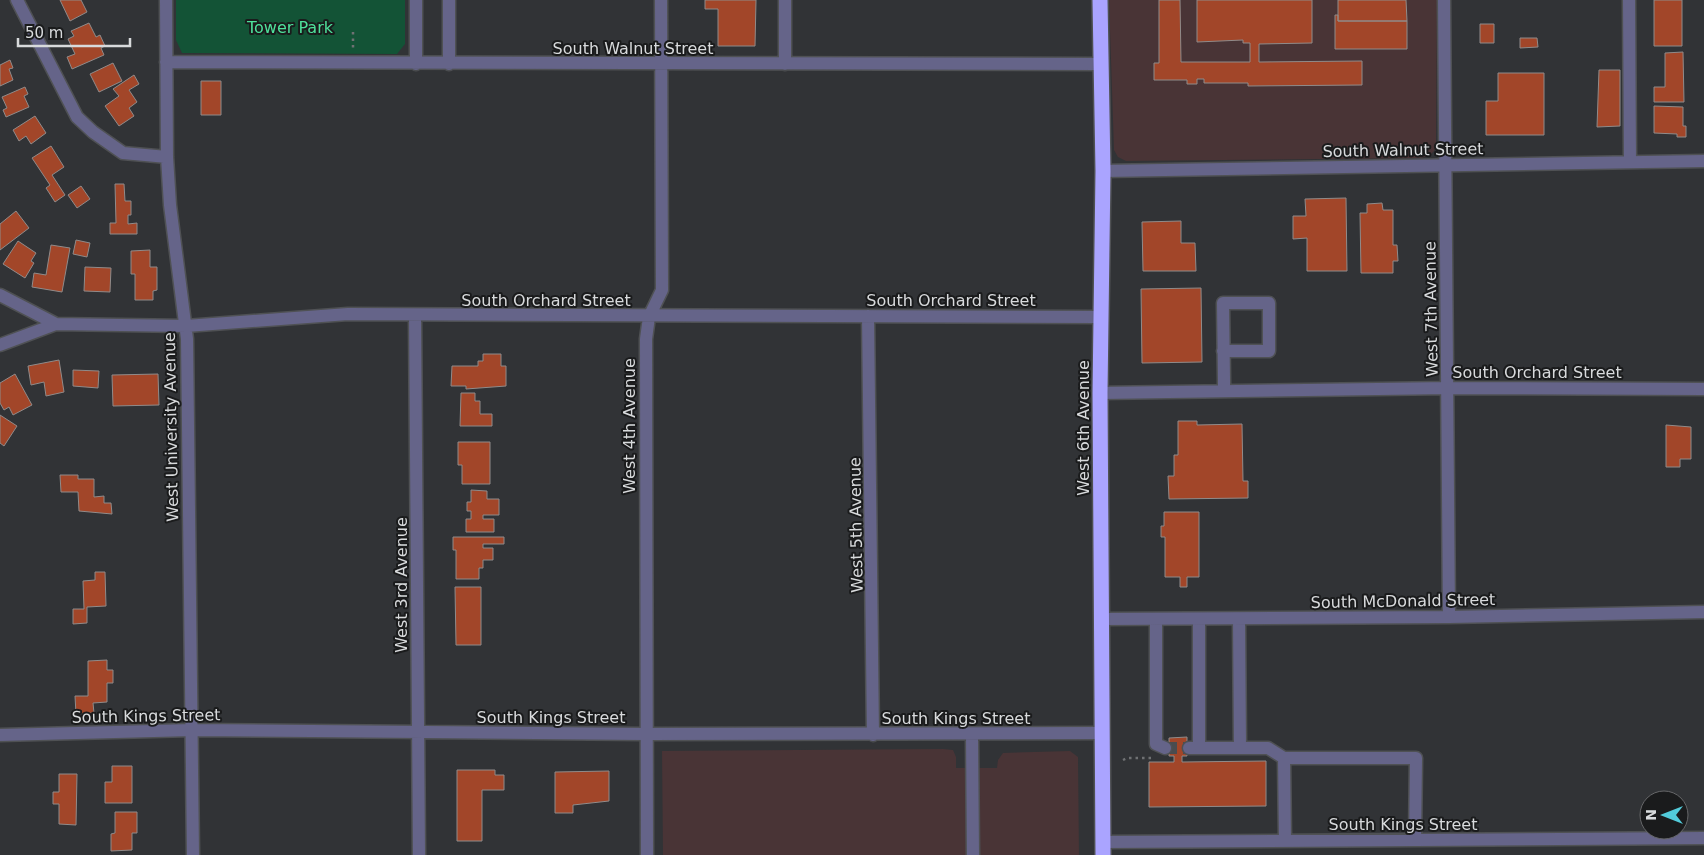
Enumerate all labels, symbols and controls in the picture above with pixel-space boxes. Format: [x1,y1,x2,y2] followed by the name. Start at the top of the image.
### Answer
[18,15,130,47] scale bar
[246,18,334,37] park label: Tower Park
[25,24,63,42] text: 50 m
[553,39,713,58] street label: South Walnut Street
[1322,139,1484,161] street label: South Walnut Street
[1420,241,1442,377] street label: West 7th Avenue
[461,291,631,310] street label: South Orchard Street
[866,291,1036,310] street label: South Orchard Street
[160,332,182,522] street label: West University Avenue
[620,358,639,494] street label: West 4th Avenue
[1074,360,1093,496] street label: West 6th Avenue
[1452,363,1622,382] street label: South Orchard Street
[845,457,867,593] street label: West 5th Avenue
[392,517,411,653] street label: West 3rd Avenue
[1311,590,1495,612] street label: South McDonald Street
[71,705,221,727] street label: South Kings Street
[477,708,625,727] street label: South Kings Street
[882,709,1030,728] street label: South Kings Street
[1639,790,1689,840] north arrow
[1643,809,1659,821] text: N
[1329,815,1477,834] street label: South Kings Street

